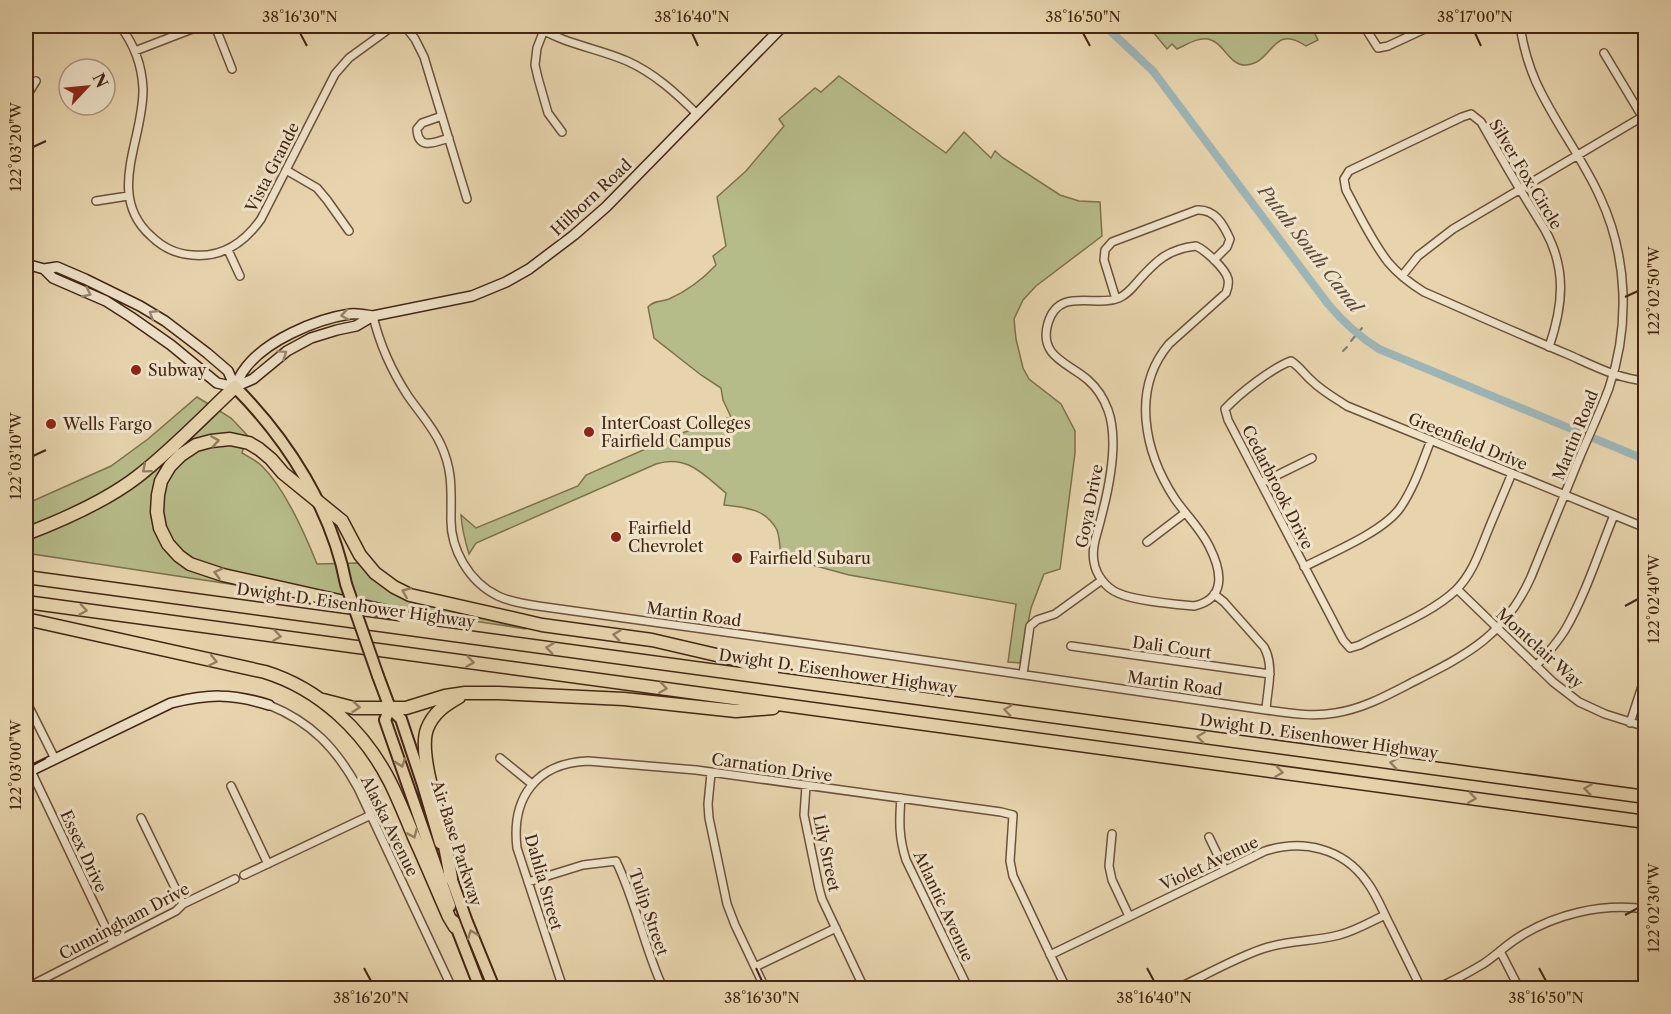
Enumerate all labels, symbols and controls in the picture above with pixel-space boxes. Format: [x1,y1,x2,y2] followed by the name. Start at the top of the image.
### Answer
[262,7,338,26] text: 38°16'30"N
[654,7,730,26] text: 38°16'40"N
[1045,7,1121,26] text: 38°16'50"N
[1437,7,1513,26] text: 38°17'00"N
[57,57,117,117] north arrow
[88,70,113,91] text: N
[6,102,25,192] text: 122°03'20"W
[1485,115,1567,233] street label: Silver Fox Circle
[240,119,303,216] street label: Vista Grande
[546,154,636,240] street label: Hilborn Road
[1252,179,1368,319] water label: Putah South Canal
[1644,246,1663,336] text: 122°02'50"W
[81,285,92,297] one-way arrow
[341,309,350,321] one-way arrow
[149,310,159,321] one-way arrow
[276,350,287,361] one-way arrow
[148,360,208,380] place label: Subway
[129,363,143,377] marker: Subway
[1548,387,1602,483] street label: Martin Road
[1405,408,1531,474] street label: Greenfield Drive
[6,412,25,500] text: 122°03'10"W
[601,413,751,451] place label: InterCoast Colleges Fairfield Campus
[62,414,152,434] place label: Wells Fargo
[44,417,58,431] marker: Wells Fargo
[1238,422,1318,553] street label: Cedarbrook Drive
[582,425,596,439] marker: InterCoast Colleges Fairfield Campus
[210,436,220,448] one-way arrow
[142,462,153,473] one-way arrow
[1071,462,1107,550] street label: Goya Drive
[628,518,704,556] place label: Fairfield Chevrolet
[609,530,623,544] marker: Fairfield Chevrolet
[749,548,871,568] place label: Fairfield Subaru
[730,551,744,565] marker: Fairfield Subaru
[1644,554,1663,644] text: 122°02'40"W
[213,568,224,580] one-way arrow
[236,578,478,632] street label: Dwight D. Eisenhower Highway
[401,587,412,599] one-way arrow
[645,597,743,631] street label: Martin Road
[79,603,88,616] one-way arrow
[1492,603,1589,693] street label: Montclair Way
[272,629,281,642] one-way arrow
[613,630,622,642] one-way arrow
[1131,632,1213,662] street label: Dali Court
[545,643,555,655] one-way arrow
[718,644,960,698] street label: Dwight D. Eisenhower Highway
[208,654,218,667] one-way arrow
[465,656,475,668] one-way arrow
[1126,666,1224,700] street label: Martin Road
[659,682,668,694] one-way arrow
[351,700,360,713] one-way arrow
[1003,705,1012,717] one-way arrow
[1199,709,1441,763] street label: Dwight D. Eisenhower Highway
[6,719,25,810] text: 122°03'00"W
[1196,731,1206,743] one-way arrow
[710,749,834,785] street label: Carnation Drive
[393,757,406,768] one-way arrow
[1390,757,1399,769] one-way arrow
[1274,765,1283,778] one-way arrow
[357,771,423,880] street label: Alaska Avenue
[427,776,487,910] street label: Air Base Parkway
[1583,783,1592,796] one-way arrow
[1467,792,1477,804] one-way arrow
[56,807,112,895] street label: Essex Drive
[809,813,845,894] street label: Lily Street
[406,828,418,839] one-way arrow
[521,832,567,933] street label: Dahlia Street
[1156,832,1261,895] street label: Violet Avenue
[909,847,978,965] street label: Atlantic Avenue
[1644,863,1663,953] text: 122°02'30"W
[625,866,673,958] street label: Tulip Street
[55,878,193,964] street label: Cunningham Drive
[467,929,479,940] one-way arrow
[333,988,409,1007] text: 38°16'20"N
[724,988,800,1007] text: 38°16'30"N
[1116,988,1192,1007] text: 38°16'40"N
[1508,988,1584,1007] text: 38°16'50"N

